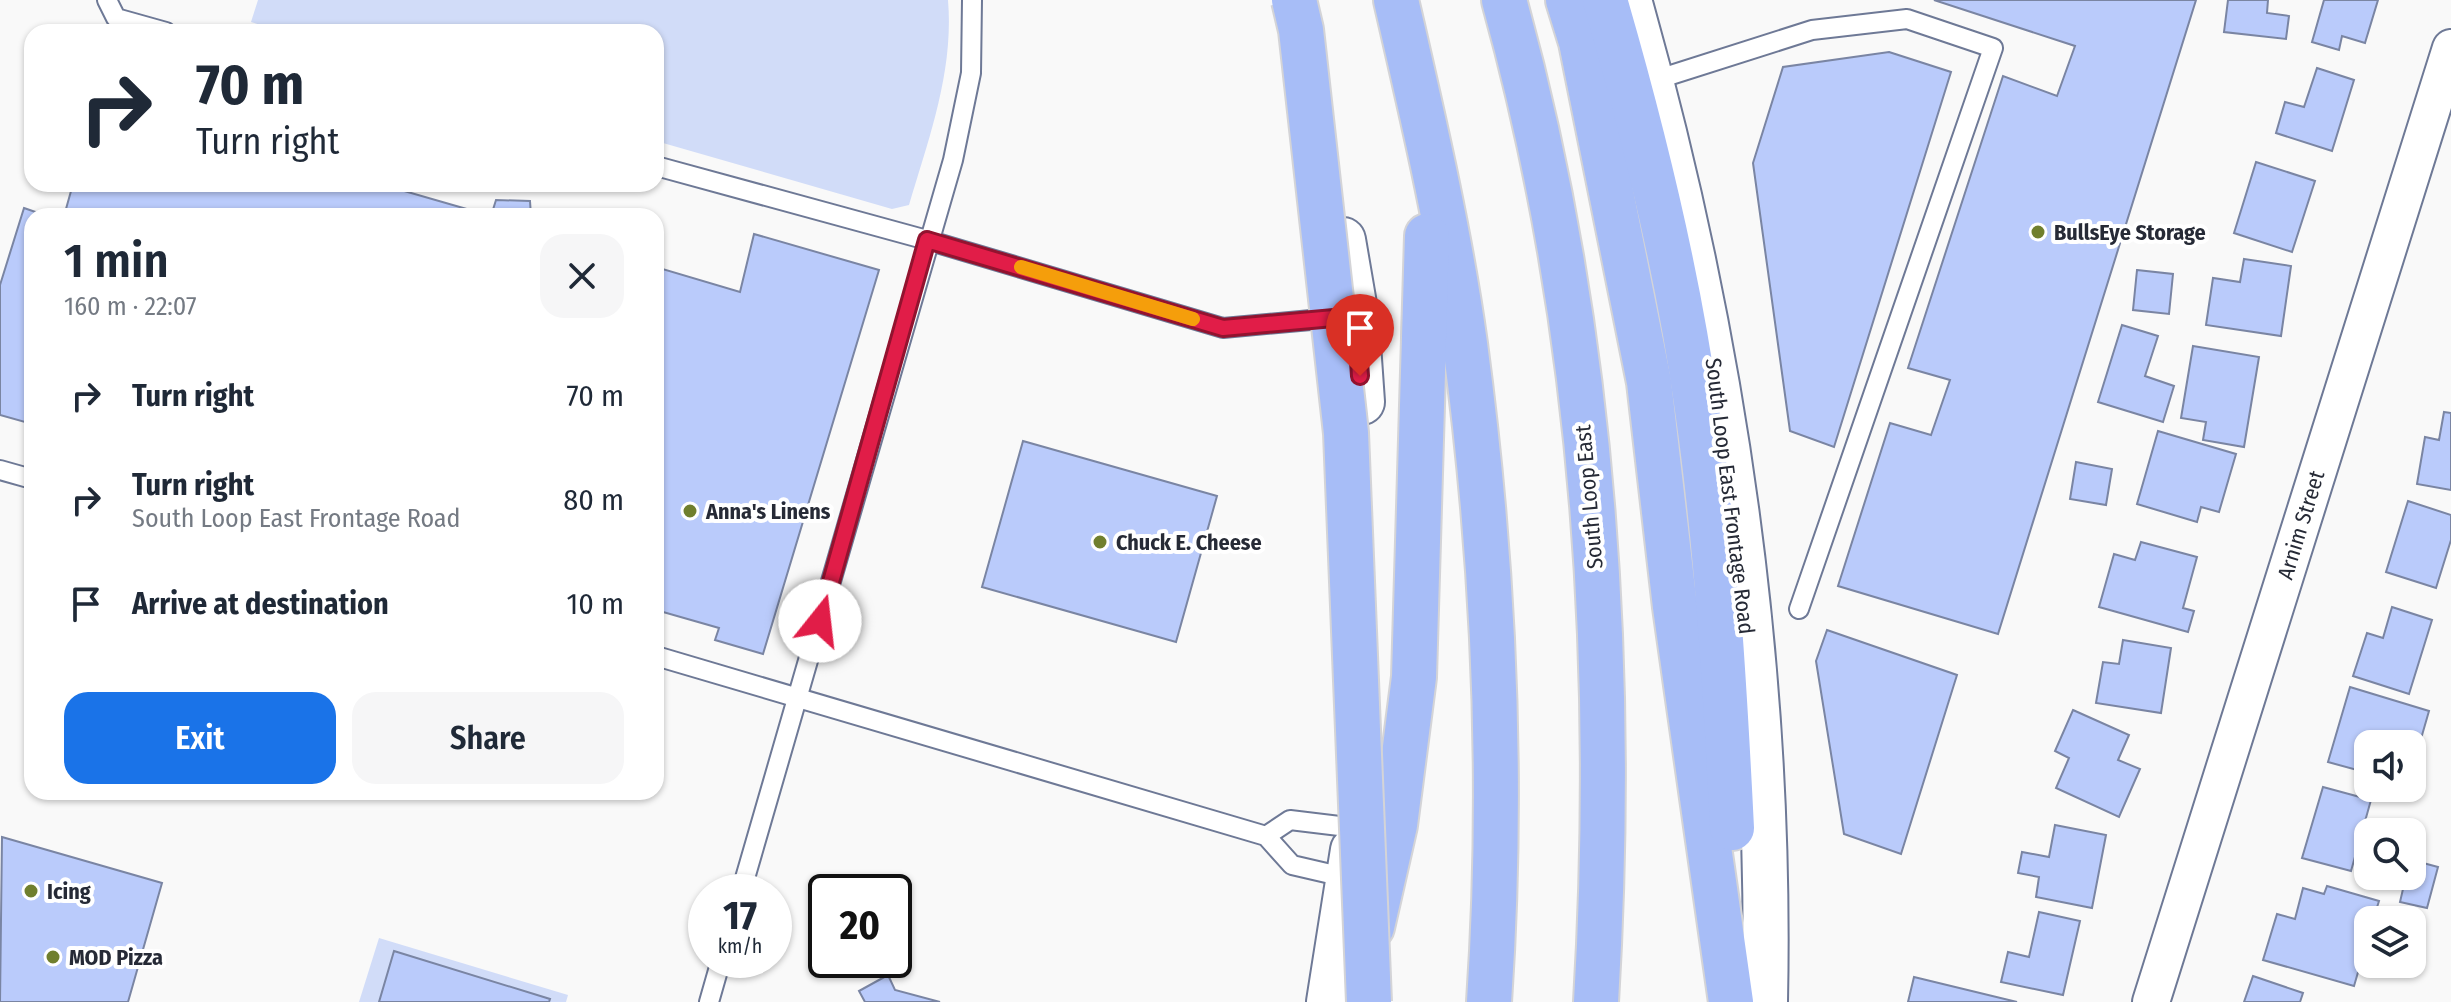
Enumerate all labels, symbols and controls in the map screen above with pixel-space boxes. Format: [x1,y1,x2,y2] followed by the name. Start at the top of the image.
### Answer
[196,52,304,119] text: 70 m
[64,56,168,160] icon: right
[196,120,339,164] text: Turn right
[2054,219,2206,246] place label: BullsEye Storage
[2029,223,2047,241] marker: BullsEye Storage
[64,232,169,290] text: 1 min
[540,234,624,318] button: close
[64,291,196,322] text: 160 m · 22:07
[1326,294,1394,376] pin
[1338,306,1382,350] icon: arrive
[1700,356,1760,636] street label: South Loop East Frontage Road
[64,374,108,418] icon: right
[132,378,254,414] text: Turn right
[566,378,624,414] text: 70 m
[1569,423,1609,570] street label: South Loop East
[2272,466,2331,583] street label: Arnim Street
[132,467,254,503] text: Turn right
[64,478,108,522] icon: right
[563,482,624,518] text: 80 m
[705,498,831,525] place label: Anna's Linens
[681,502,699,520] marker: Anna's Linens
[132,503,461,534] text: South Loop East Frontage Road
[1116,529,1262,556] place label: Chuck E. Cheese
[1091,533,1109,551] marker: Chuck E. Cheese
[778,579,862,663] position arrow
[64,582,108,626] icon: arrive
[132,586,389,622] text: Arrive at destination
[567,586,624,622] text: 10 m
[64,692,336,784] button: Exit
[352,692,624,784] button: Share
[2354,730,2426,978] map controls
[2354,730,2426,802] button: sound
[2354,818,2426,890] button: search
[808,874,912,978] speed limit sign: 20
[47,878,91,905] place label: Icing
[22,882,40,900] marker: Icing
[723,892,757,940] text: 17
[2354,906,2426,978] button: layers
[718,934,762,958] text: km/h
[69,944,163,971] place label: MOD Pizza
[44,948,62,966] marker: MOD Pizza

